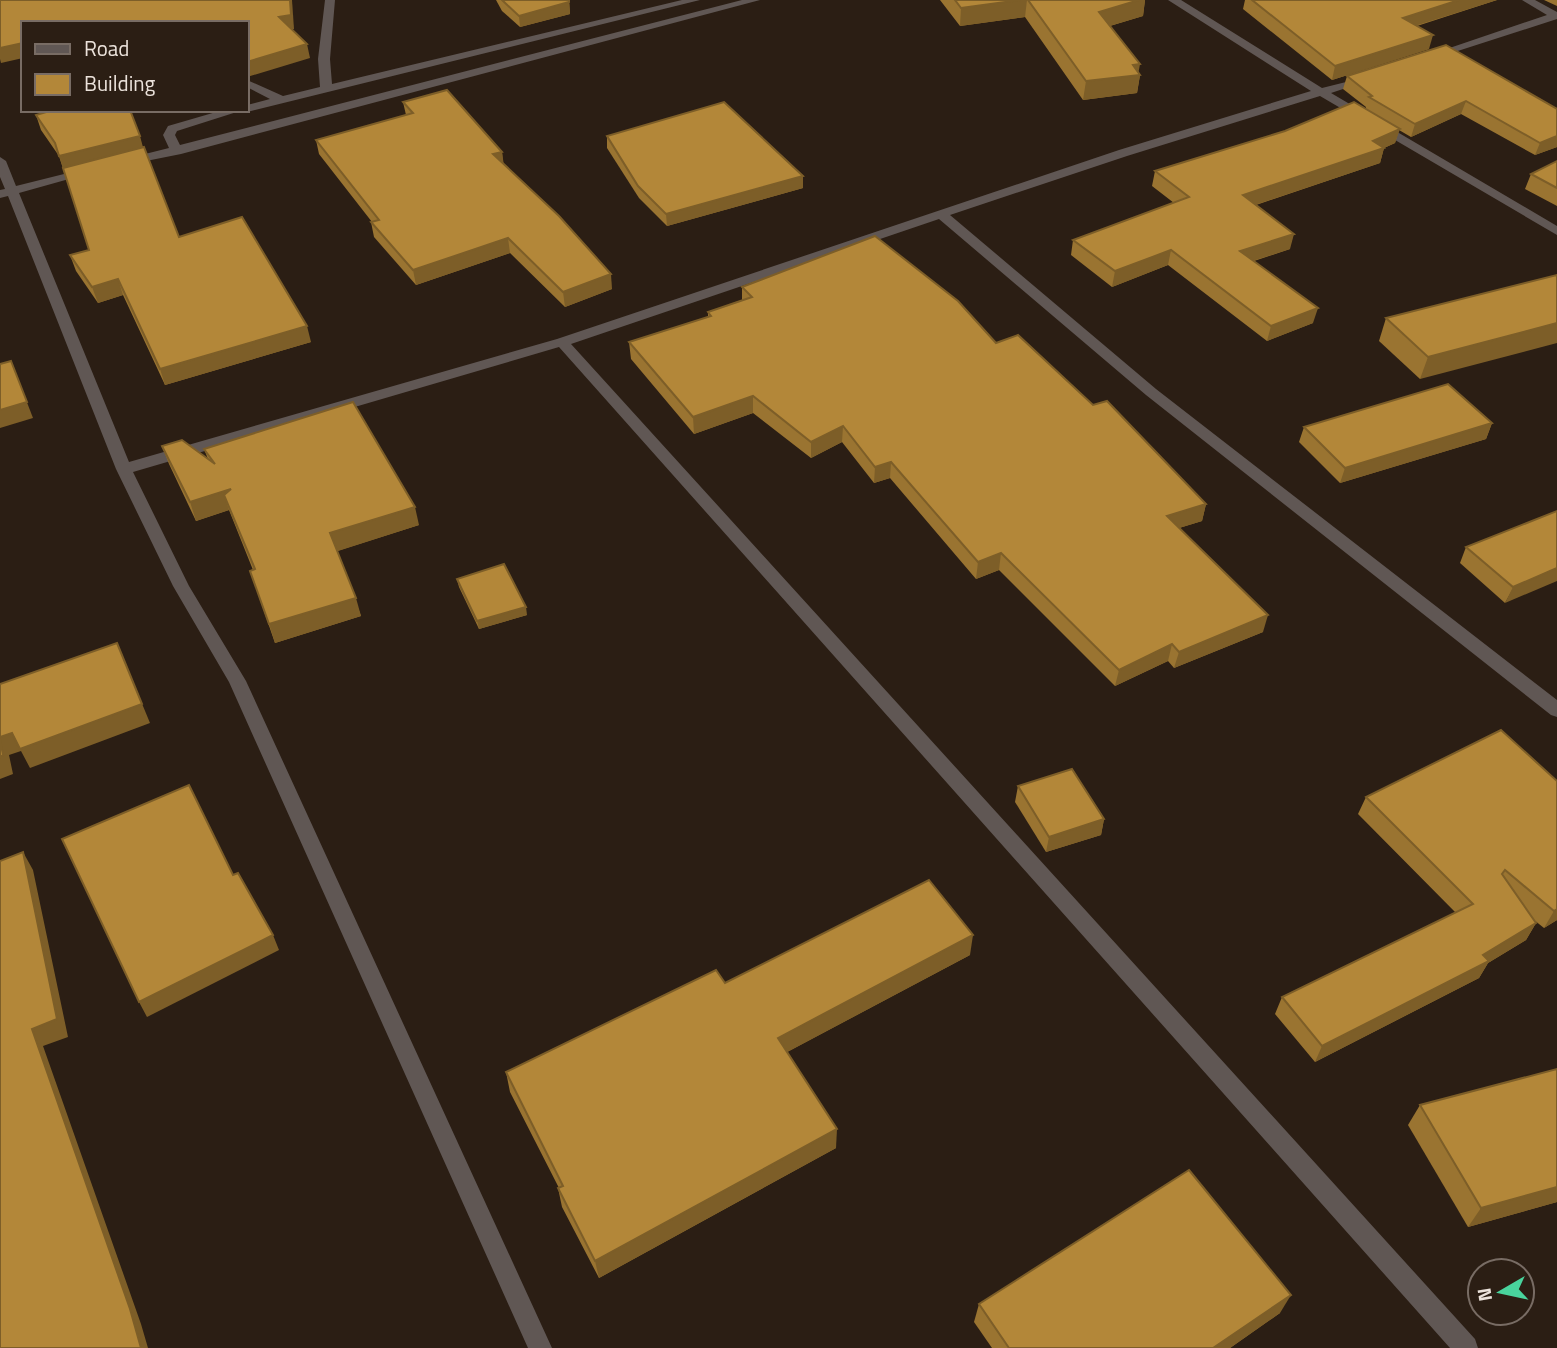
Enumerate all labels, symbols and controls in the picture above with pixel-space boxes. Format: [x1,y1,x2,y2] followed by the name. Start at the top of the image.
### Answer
[21,21,248,112] legend
[84,32,129,64] text: Road
[84,67,156,99] text: Building
[1466,1257,1536,1327] north arrow
[1468,1286,1499,1304] text: N

